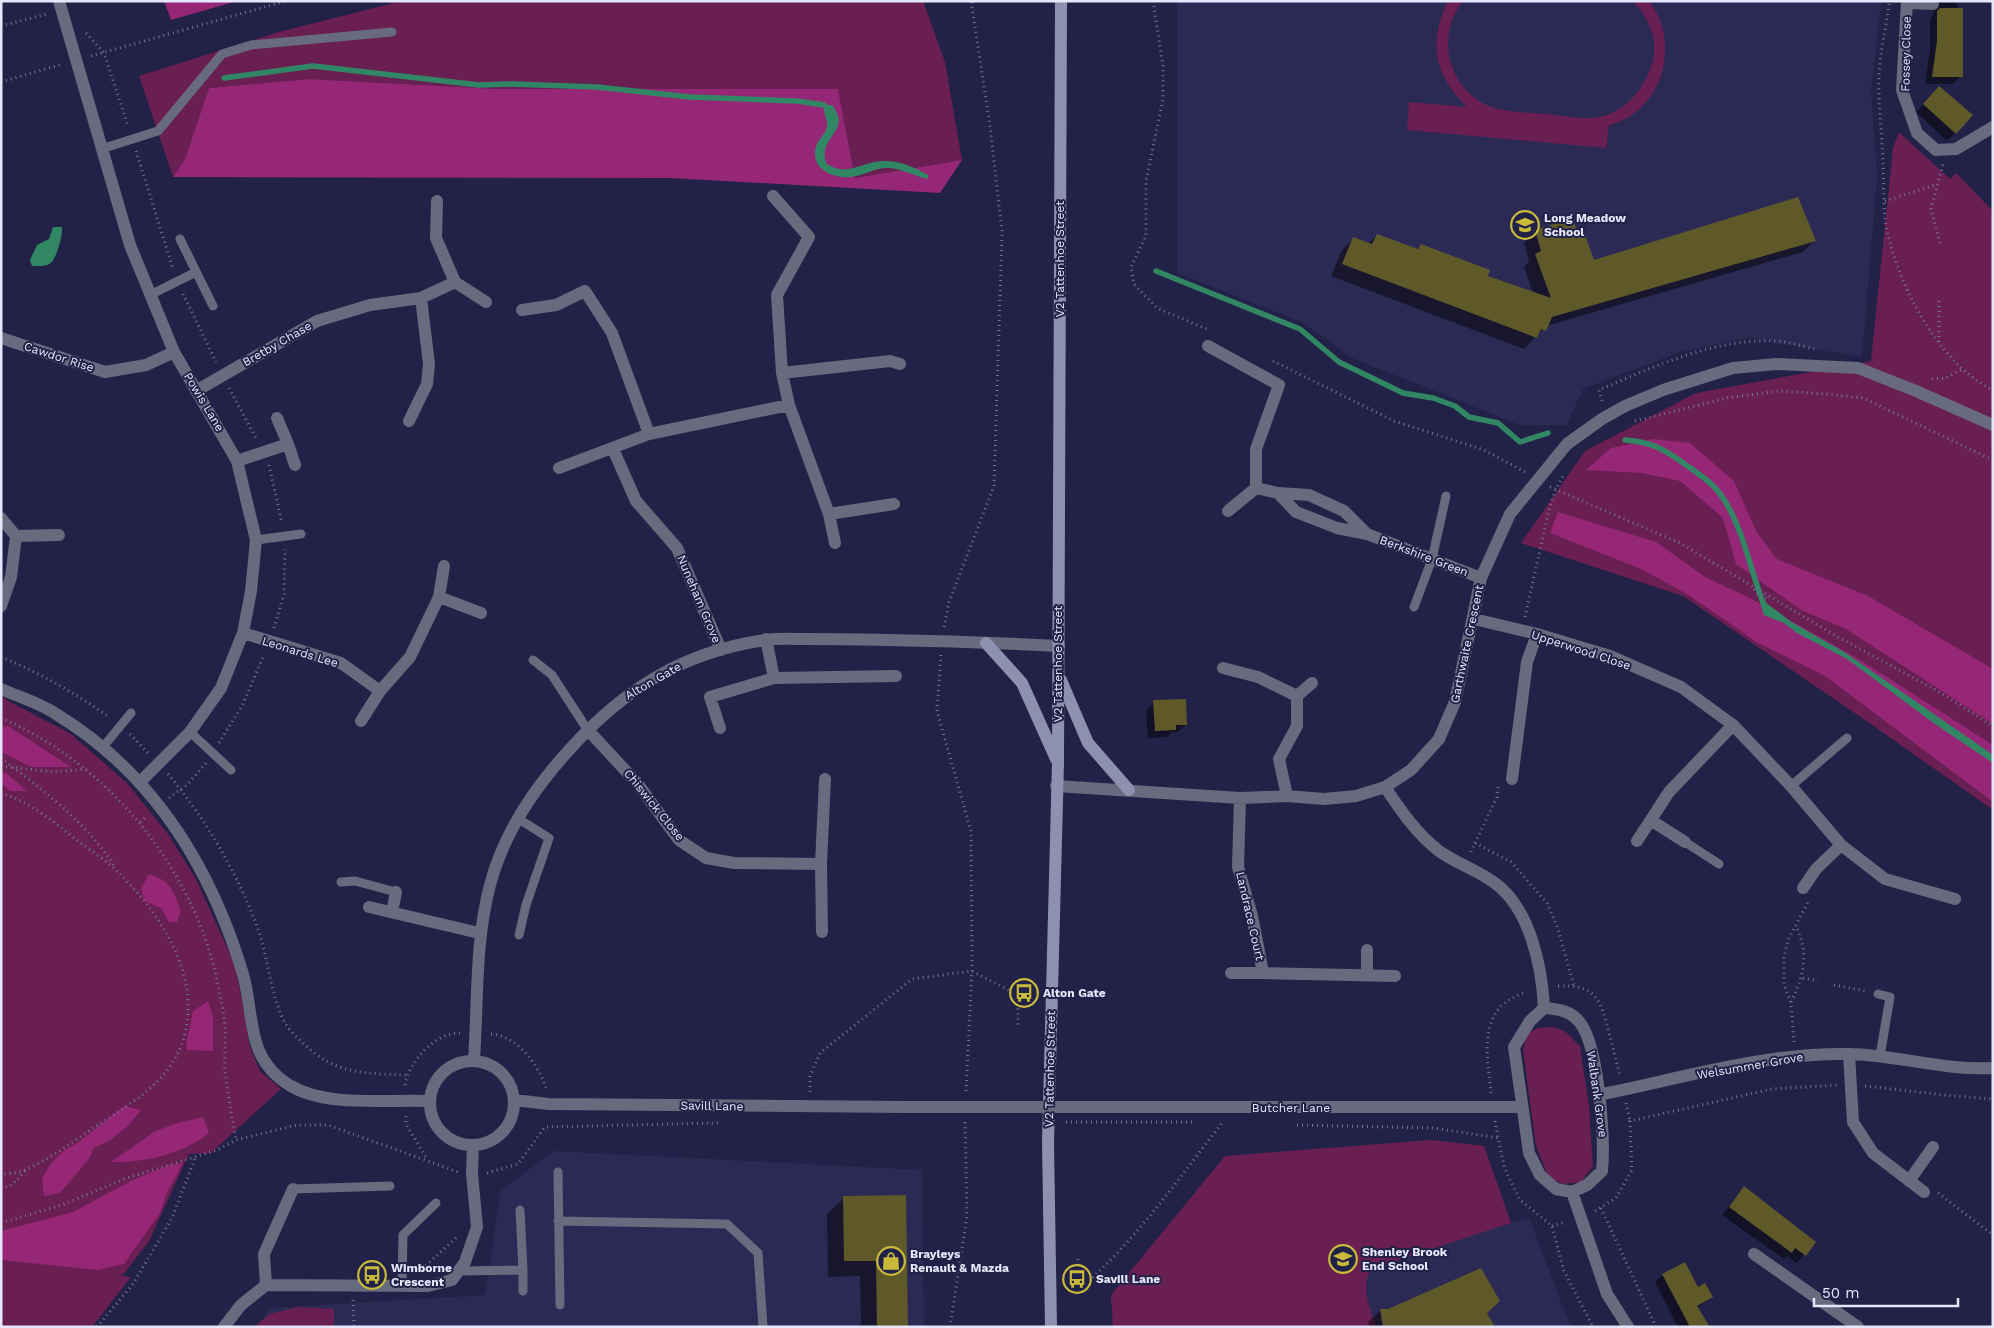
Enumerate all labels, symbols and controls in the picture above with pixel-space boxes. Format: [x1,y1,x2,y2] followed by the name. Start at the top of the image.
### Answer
[1898,16,1914,92] street label: Fossey Close
[1053,201,1067,317] street label: V2 Tattenhoe Street
[1510,210,1540,240] school or university icon: Long Meadow School
[1544,211,1626,239] place label: Long Meadow School
[240,319,314,369] street label: Bretby Chase
[22,339,96,375] street label: Cawdor Rise
[181,370,227,434] street label: Powis Lane
[1378,533,1470,579] street label: Berkshire Green
[674,553,724,645] street label: Nuneham Grove
[1448,584,1486,704] street label: Garthwaite Crescent
[1051,606,1065,722] street label: V2 Tattenhoe Street
[1530,627,1632,673] street label: Upperwood Close
[260,634,340,670] street label: Leonards Lee
[623,659,684,703] street label: Alton Gate
[621,766,687,844] street label: Chiswick Close
[1233,870,1267,962] street label: Landrace Court
[1009,978,1039,1008] bus stop icon: Alton Gate
[1043,986,1106,1000] place label: Alton Gate
[1042,1011,1058,1127] street label: V2 Tattenhoe Street
[1584,1050,1610,1138] street label: Walbank Grove
[1696,1050,1804,1082] street label: Welsummer Grove
[680,1098,744,1114] street label: Savill Lane
[1252,1101,1330,1115] street label: Butcher Lane
[1328,1244,1358,1274] school or university icon: Shenley Brook End School
[1362,1245,1448,1273] place label: Shenley Brook End School
[876,1246,906,1276] shop icon: Brayleys Renault & Mazda
[910,1247,1009,1275] place label: Brayleys Renault & Mazda
[357,1260,387,1290] bus stop icon: Wimborne Crescent
[391,1261,452,1289] place label: Wimborne Crescent
[1062,1264,1092,1294] bus stop icon: Savill Lane
[1096,1272,1160,1286] place label: Savill Lane
[1814,1276,1958,1308] scale bar
[1822,1284,1859,1302] text: 50 m

